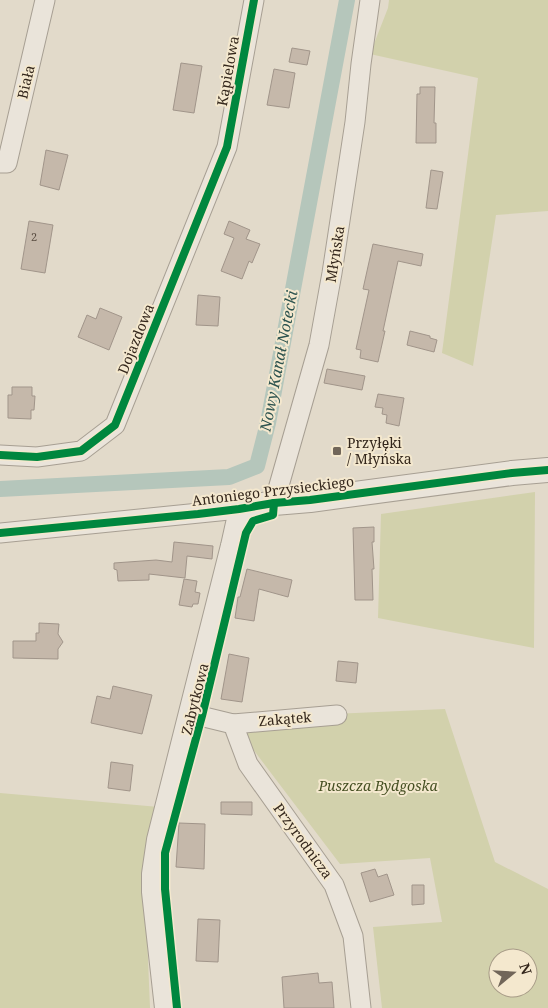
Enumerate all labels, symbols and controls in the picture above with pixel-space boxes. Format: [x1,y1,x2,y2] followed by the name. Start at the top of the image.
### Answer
[212,34,243,107] street label: Kąpielowa
[12,63,39,101] street label: Biała
[321,224,348,284] street label: Młyńska
[31,229,37,244] house number: 2
[254,288,302,434] water label: Nowy Kanał Notecki
[113,301,158,377] street label: Dojazdowa
[347,433,412,468] place label: Przyłęki / Młyńska
[331,445,343,457] marker: Przyłęki / Młyńska
[191,471,355,510] street label: Antoniego Przysieckiego
[176,661,213,737] street label: Zabytkowa
[258,707,313,730] street label: Zakątek
[317,776,438,795] park label: Puszcza Bydgoska
[270,799,337,882] street label: Przyrodnicza
[488,948,538,998] north arrow
[515,961,537,977] text: N

